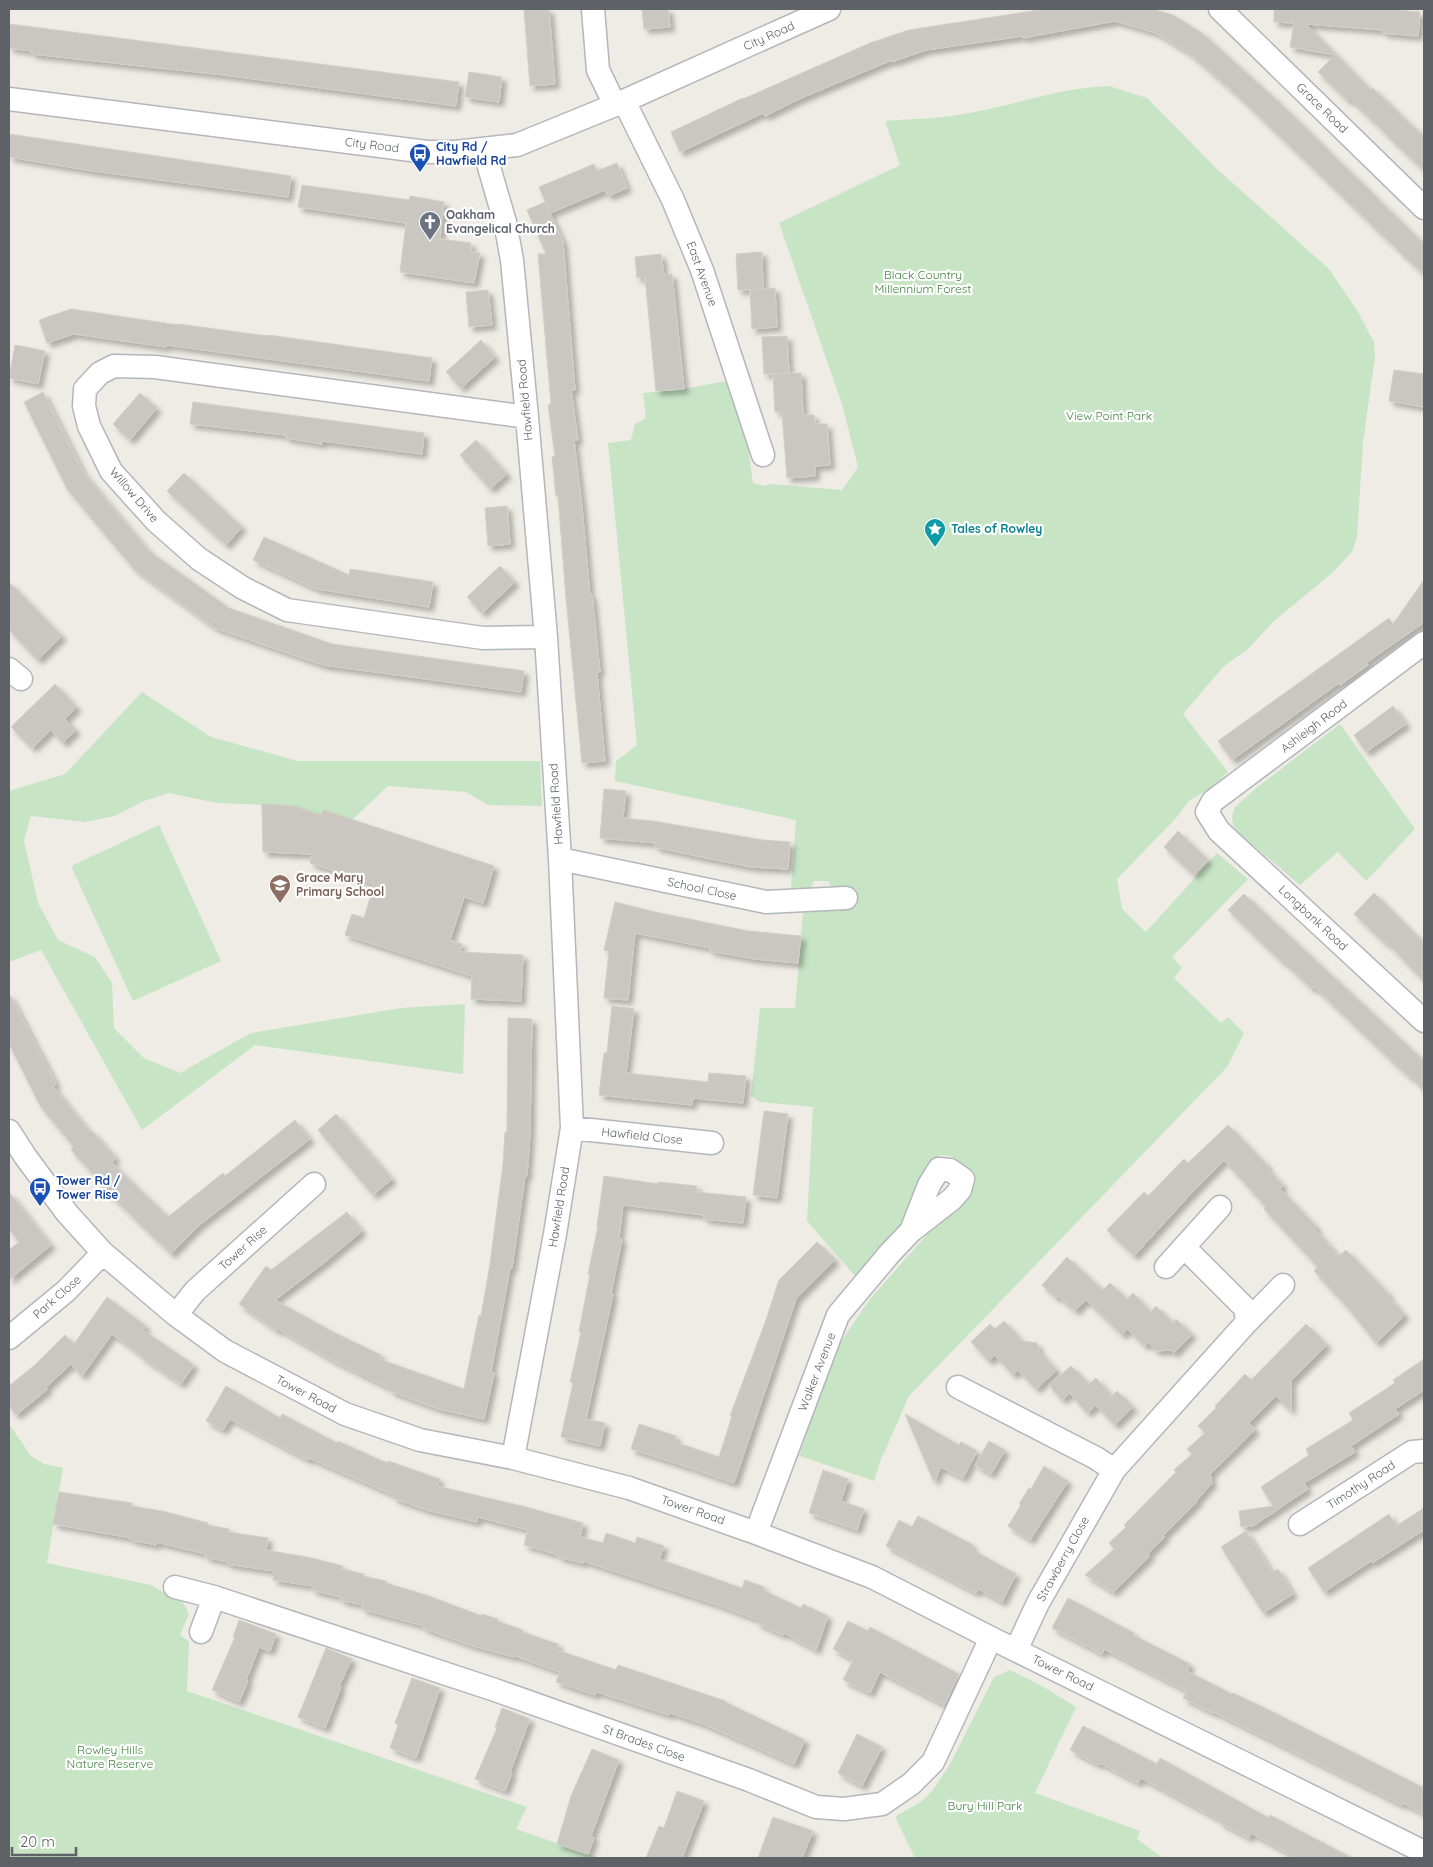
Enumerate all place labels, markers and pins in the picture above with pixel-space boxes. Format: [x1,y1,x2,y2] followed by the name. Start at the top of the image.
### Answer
[436,139,506,168] place label: City Rd / Hawfield Rd
[408,142,432,173] bus stop icon: City Rd / Hawfield Rd
[446,207,555,236] place label: Oakham Evangelical Church
[418,210,442,241] church icon: Oakham Evangelical Church
[923,517,947,548] place icon: Tales of Rowley
[951,521,1042,536] place label: Tales of Rowley
[296,870,384,899] place label: Grace Mary Primary School
[268,873,292,904] school or university icon: Grace Mary Primary School
[56,1173,121,1202] place label: Tower Rd / Tower Rise
[28,1176,52,1207] bus stop icon: Tower Rd / Tower Rise

